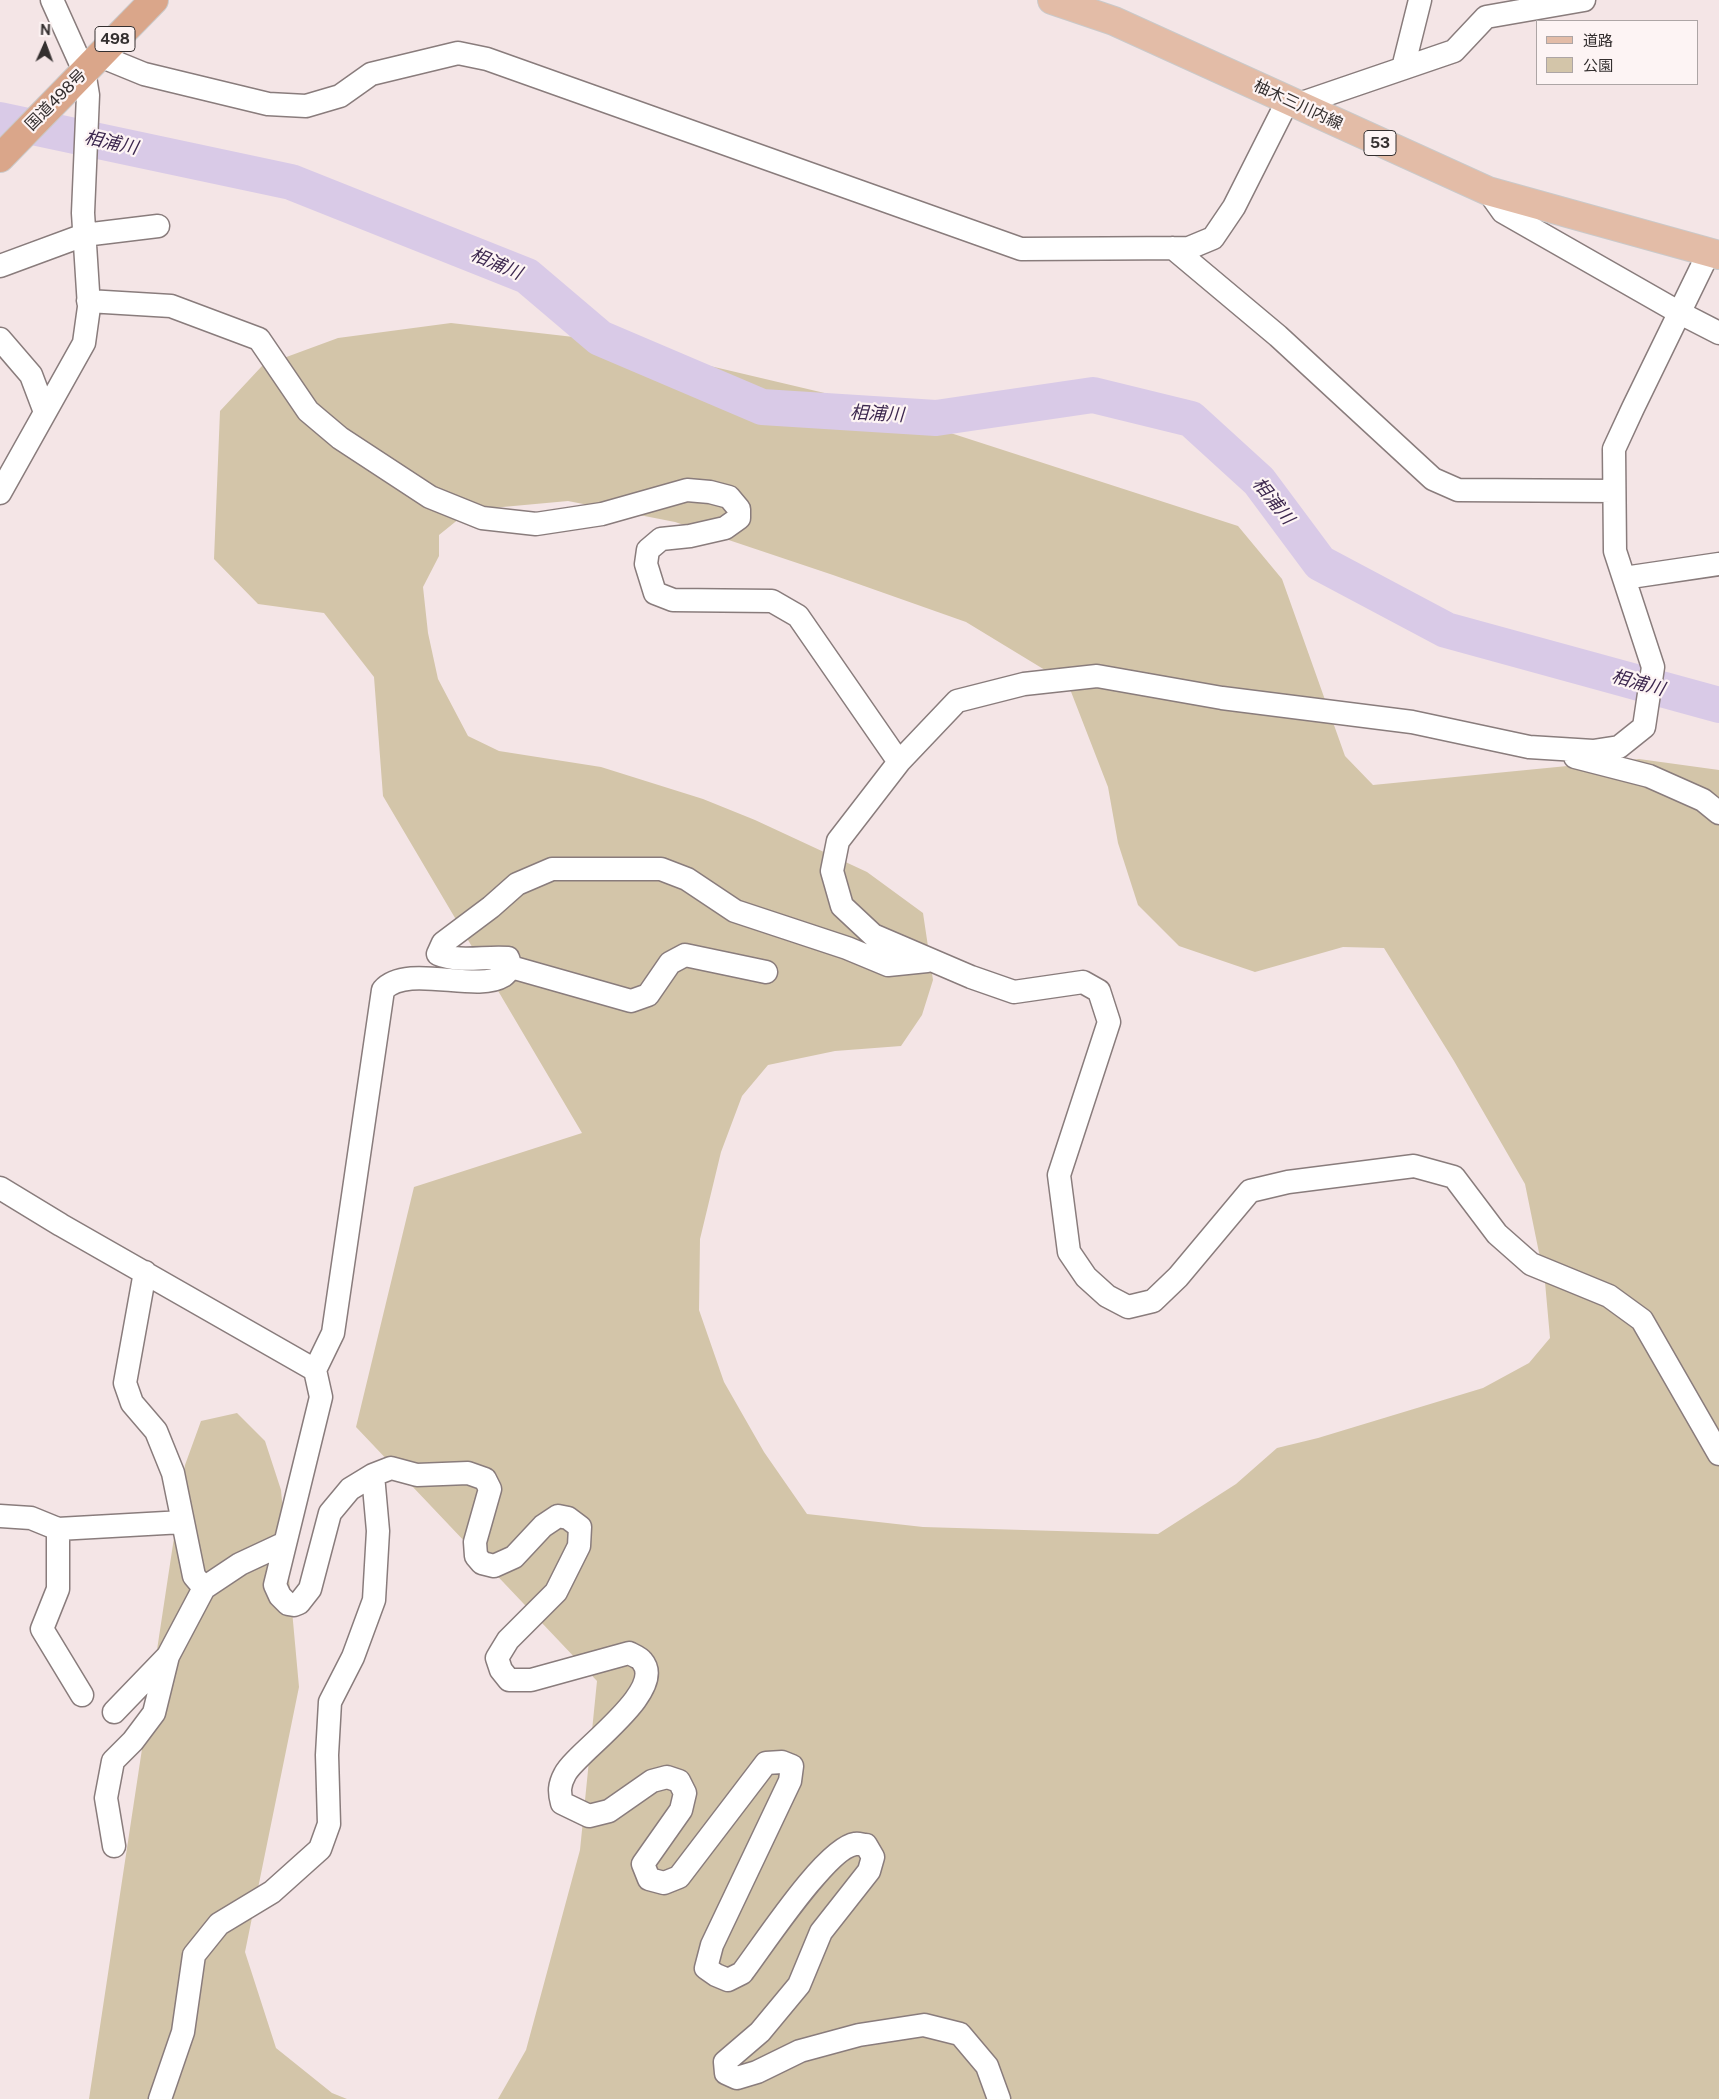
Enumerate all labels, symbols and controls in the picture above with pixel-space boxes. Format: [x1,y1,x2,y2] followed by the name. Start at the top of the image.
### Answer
[20,20,70,70] north arrow
[1536,20,1699,85] legend
[40,22,51,38] text: N
[95,26,135,52] road number: 498
[1583,32,1613,49] text: 道路
[1583,57,1613,74] text: 公園
[22,66,90,134] street label: 国道498号
[1250,76,1346,134] street label: 柚木三川内線
[82,127,140,159] water label: 相浦川
[1364,130,1396,156] road number: 53
[467,244,525,284] water label: 相浦川
[849,402,905,426] water label: 相浦川
[1248,473,1298,529] water label: 相浦川
[1609,666,1667,700] water label: 相浦川

